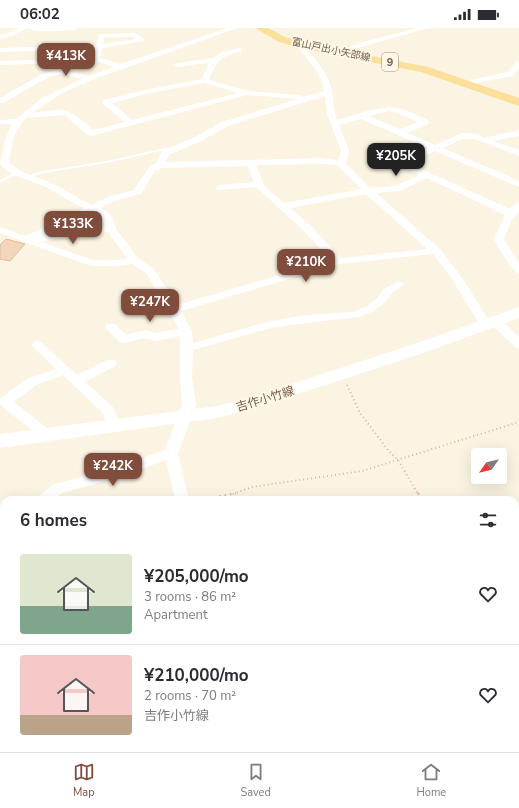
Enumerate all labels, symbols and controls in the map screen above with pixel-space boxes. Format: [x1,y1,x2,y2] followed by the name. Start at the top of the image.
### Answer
[20,4,60,24] text: 06:02
[290,35,372,65] street label: 富山戸出小矢部線
[38,43,94,77] pin: ¥413K
[46,47,86,65] text: ¥413K
[382,53,398,71] road number: 9
[368,143,424,177] pin: ¥205K
[376,147,416,165] text: ¥205K
[45,211,101,245] pin: ¥133K
[53,215,93,233] text: ¥133K
[278,249,334,283] pin: ¥210K
[286,253,326,271] text: ¥210K
[122,289,178,323] pin: ¥247K
[130,293,170,311] text: ¥247K
[234,383,296,415] street label: 吉作小竹線
[471,448,507,484] north arrow
[471,448,507,484] map controls
[85,453,141,487] pin: ¥242K
[93,457,133,475] text: ¥242K
[20,509,87,532] text: 6 homes
[477,509,499,531] icon: filters
[144,565,249,588] text: ¥205,000/mo
[52,570,100,618] icon: home
[477,583,499,605] icon: heart
[144,588,236,606] text: 3 rooms · 86 m²
[144,606,207,624] text: Apartment
[144,664,249,687] text: ¥210,000/mo
[52,671,100,719] icon: home
[477,684,499,706] icon: heart
[144,687,236,705] text: 2 rooms · 70 m²
[144,707,209,725] text: 吉作小竹線
[73,761,95,800] tab: Map
[240,761,271,800] tab: Saved
[416,761,446,800] tab: Home

